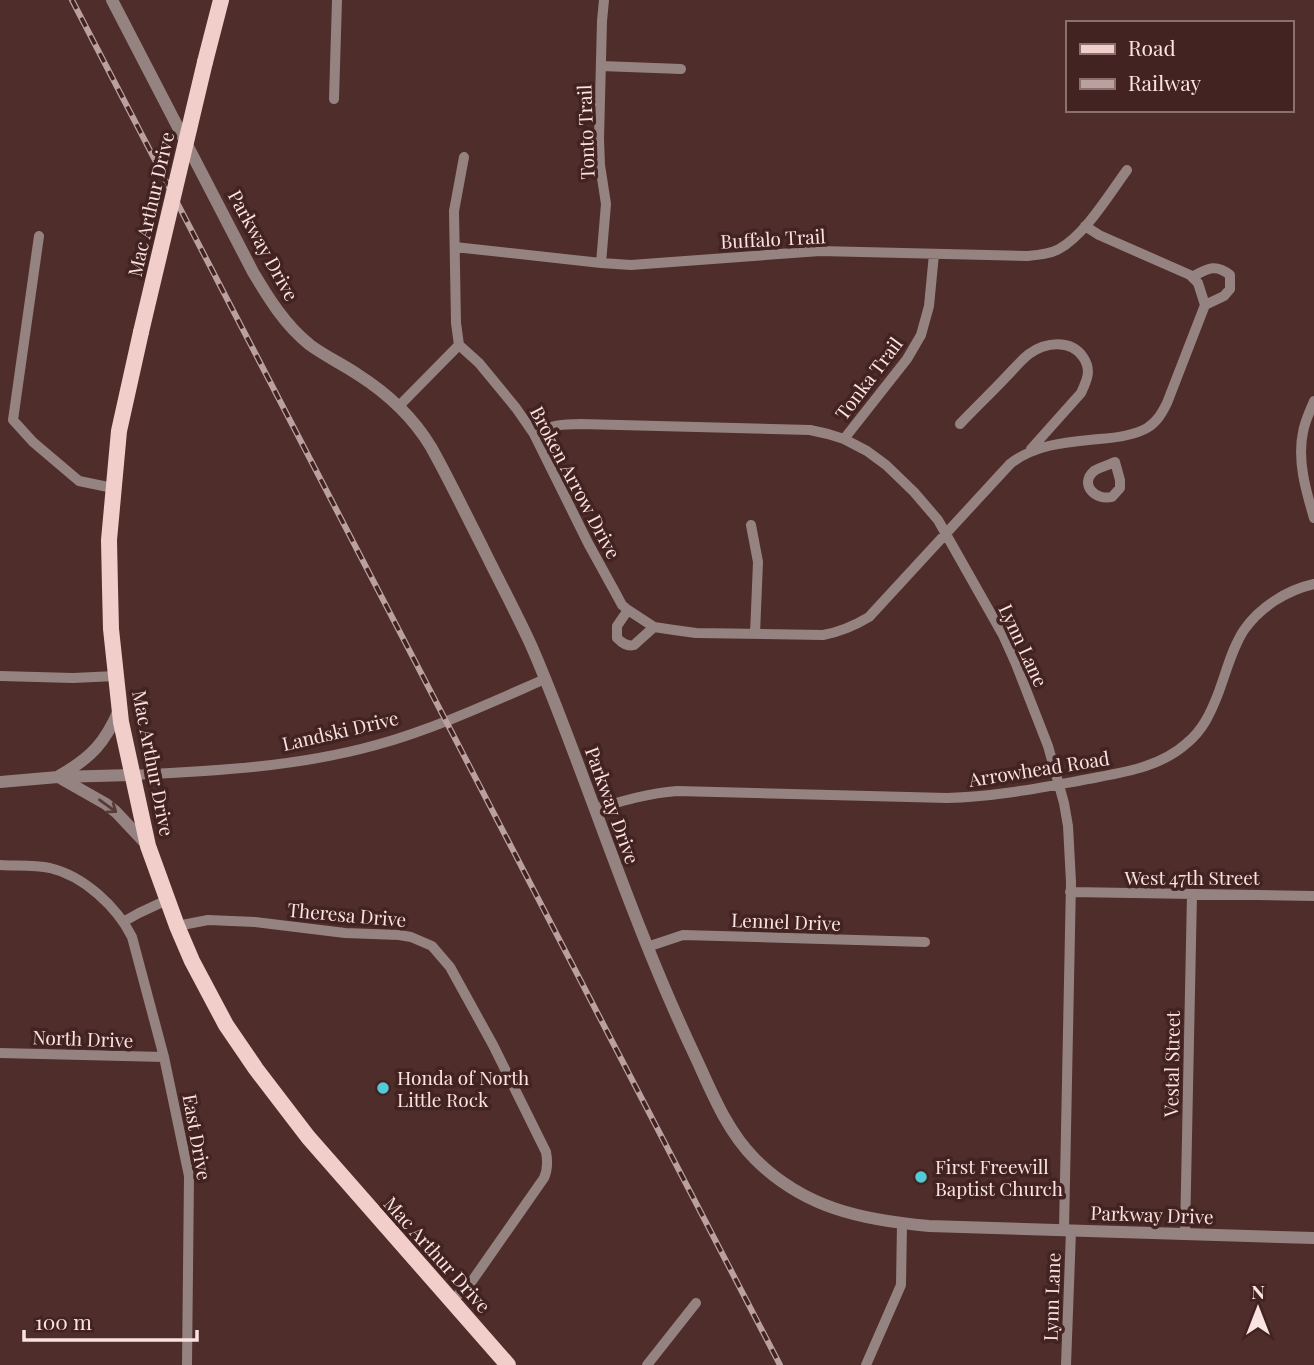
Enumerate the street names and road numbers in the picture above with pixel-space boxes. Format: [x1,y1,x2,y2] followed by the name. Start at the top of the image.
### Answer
[570,84,600,180] street label: Tonto Trail
[121,129,179,279] street label: Mac Arthur Drive
[223,185,305,305] street label: Parkway Drive
[720,222,827,254] street label: Buffalo Trail
[828,331,908,425] street label: Tonka Trail
[525,401,627,563] street label: Broken Arrow Drive
[993,599,1055,691] street label: Lynn Lane
[127,688,181,838] street label: Mac Arthur Drive
[279,704,401,756] street label: Landski Drive
[580,743,646,867] street label: Parkway Drive
[966,744,1111,792] street label: Arrowhead Road
[1123,864,1260,890] street label: West 47th Street
[287,896,407,932] street label: Theresa Drive
[731,906,841,936] street label: Lennel Drive
[1157,1010,1185,1118] street label: Vestal Street
[32,1023,134,1053] street label: North Drive
[178,1092,218,1182] street label: East Drive
[379,1190,497,1318] street label: Mac Arthur Drive
[1090,1199,1214,1229] street label: Parkway Drive
[1036,1252,1066,1342] street label: Lynn Lane

